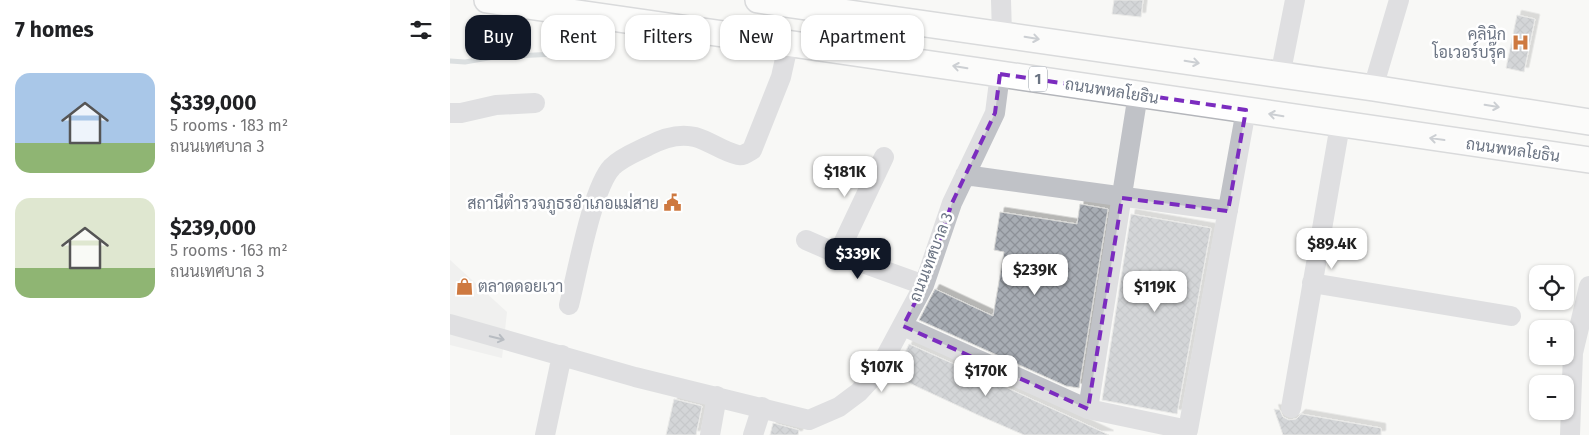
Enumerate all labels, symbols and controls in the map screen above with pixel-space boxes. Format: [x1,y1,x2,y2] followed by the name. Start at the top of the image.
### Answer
[465,15,531,60] chip: Buy
[541,15,615,60] chip: Rent
[625,15,710,60] chip: Filters
[720,15,791,60] chip: New
[801,15,924,60] chip: Apartment
[407,16,435,44] icon: filters
[15,17,94,43] text: 7 homes
[1432,25,1506,64] place label: คลินิก โอเวอร์บรุ๊ค
[1023,33,1039,43] one-way arrow
[1510,33,1530,53] hospital icon: คลินิก โอเวอร์บรุ๊ค
[1184,58,1200,68] one-way arrow
[952,62,968,72] one-way arrow
[1029,66,1047,92] road number: 1
[1064,72,1161,108] street label: ถนนพหลโยธิน
[170,90,257,116] text: $339,000
[55,93,115,153] icon: home
[1483,102,1499,112] one-way arrow
[1268,110,1284,120] one-way arrow
[170,116,288,135] text: 5 rooms · 183 m²
[1465,132,1562,166] street label: ถนนพหลโยธิน
[1429,134,1445,144] one-way arrow
[170,137,264,156] text: ถนนเทศบาล 3
[810,156,880,198] pin: $181K
[824,162,866,181] text: $181K
[467,192,659,215] place label: สถานีตำรวจภูธรอำเภอแม่สาย
[663,193,683,213] public building icon: สถานีตำรวจภูธรอำเภอแม่สาย
[905,210,957,304] street label: ถนนเทศบาล 3
[170,215,256,241] text: $239,000
[55,218,115,278] icon: home
[1291,228,1373,270] pin: $89.4K
[1307,234,1357,253] text: $89.4K
[823,238,893,280] pin: $339K
[170,241,288,260] text: 5 rooms · 163 m²
[836,244,880,263] text: $339K
[1000,254,1070,296] pin: $239K
[1013,260,1057,279] text: $239K
[170,262,264,281] text: ถนนเทศบาล 3
[1529,265,1574,420] map controls
[1529,265,1574,310] button: locate
[1120,270,1190,313] pin: $119K
[454,276,474,296] shop icon: ตลาดดอยเวา
[478,277,563,296] place label: ตลาดดอยเวา
[1134,277,1176,296] text: $119K
[1529,320,1574,365] button: +
[488,334,504,343] one-way arrow
[847,350,917,393] pin: $107K
[951,354,1021,397] pin: $170K
[861,357,903,376] text: $107K
[965,361,1007,380] text: $170K
[1529,375,1574,420] button: −

